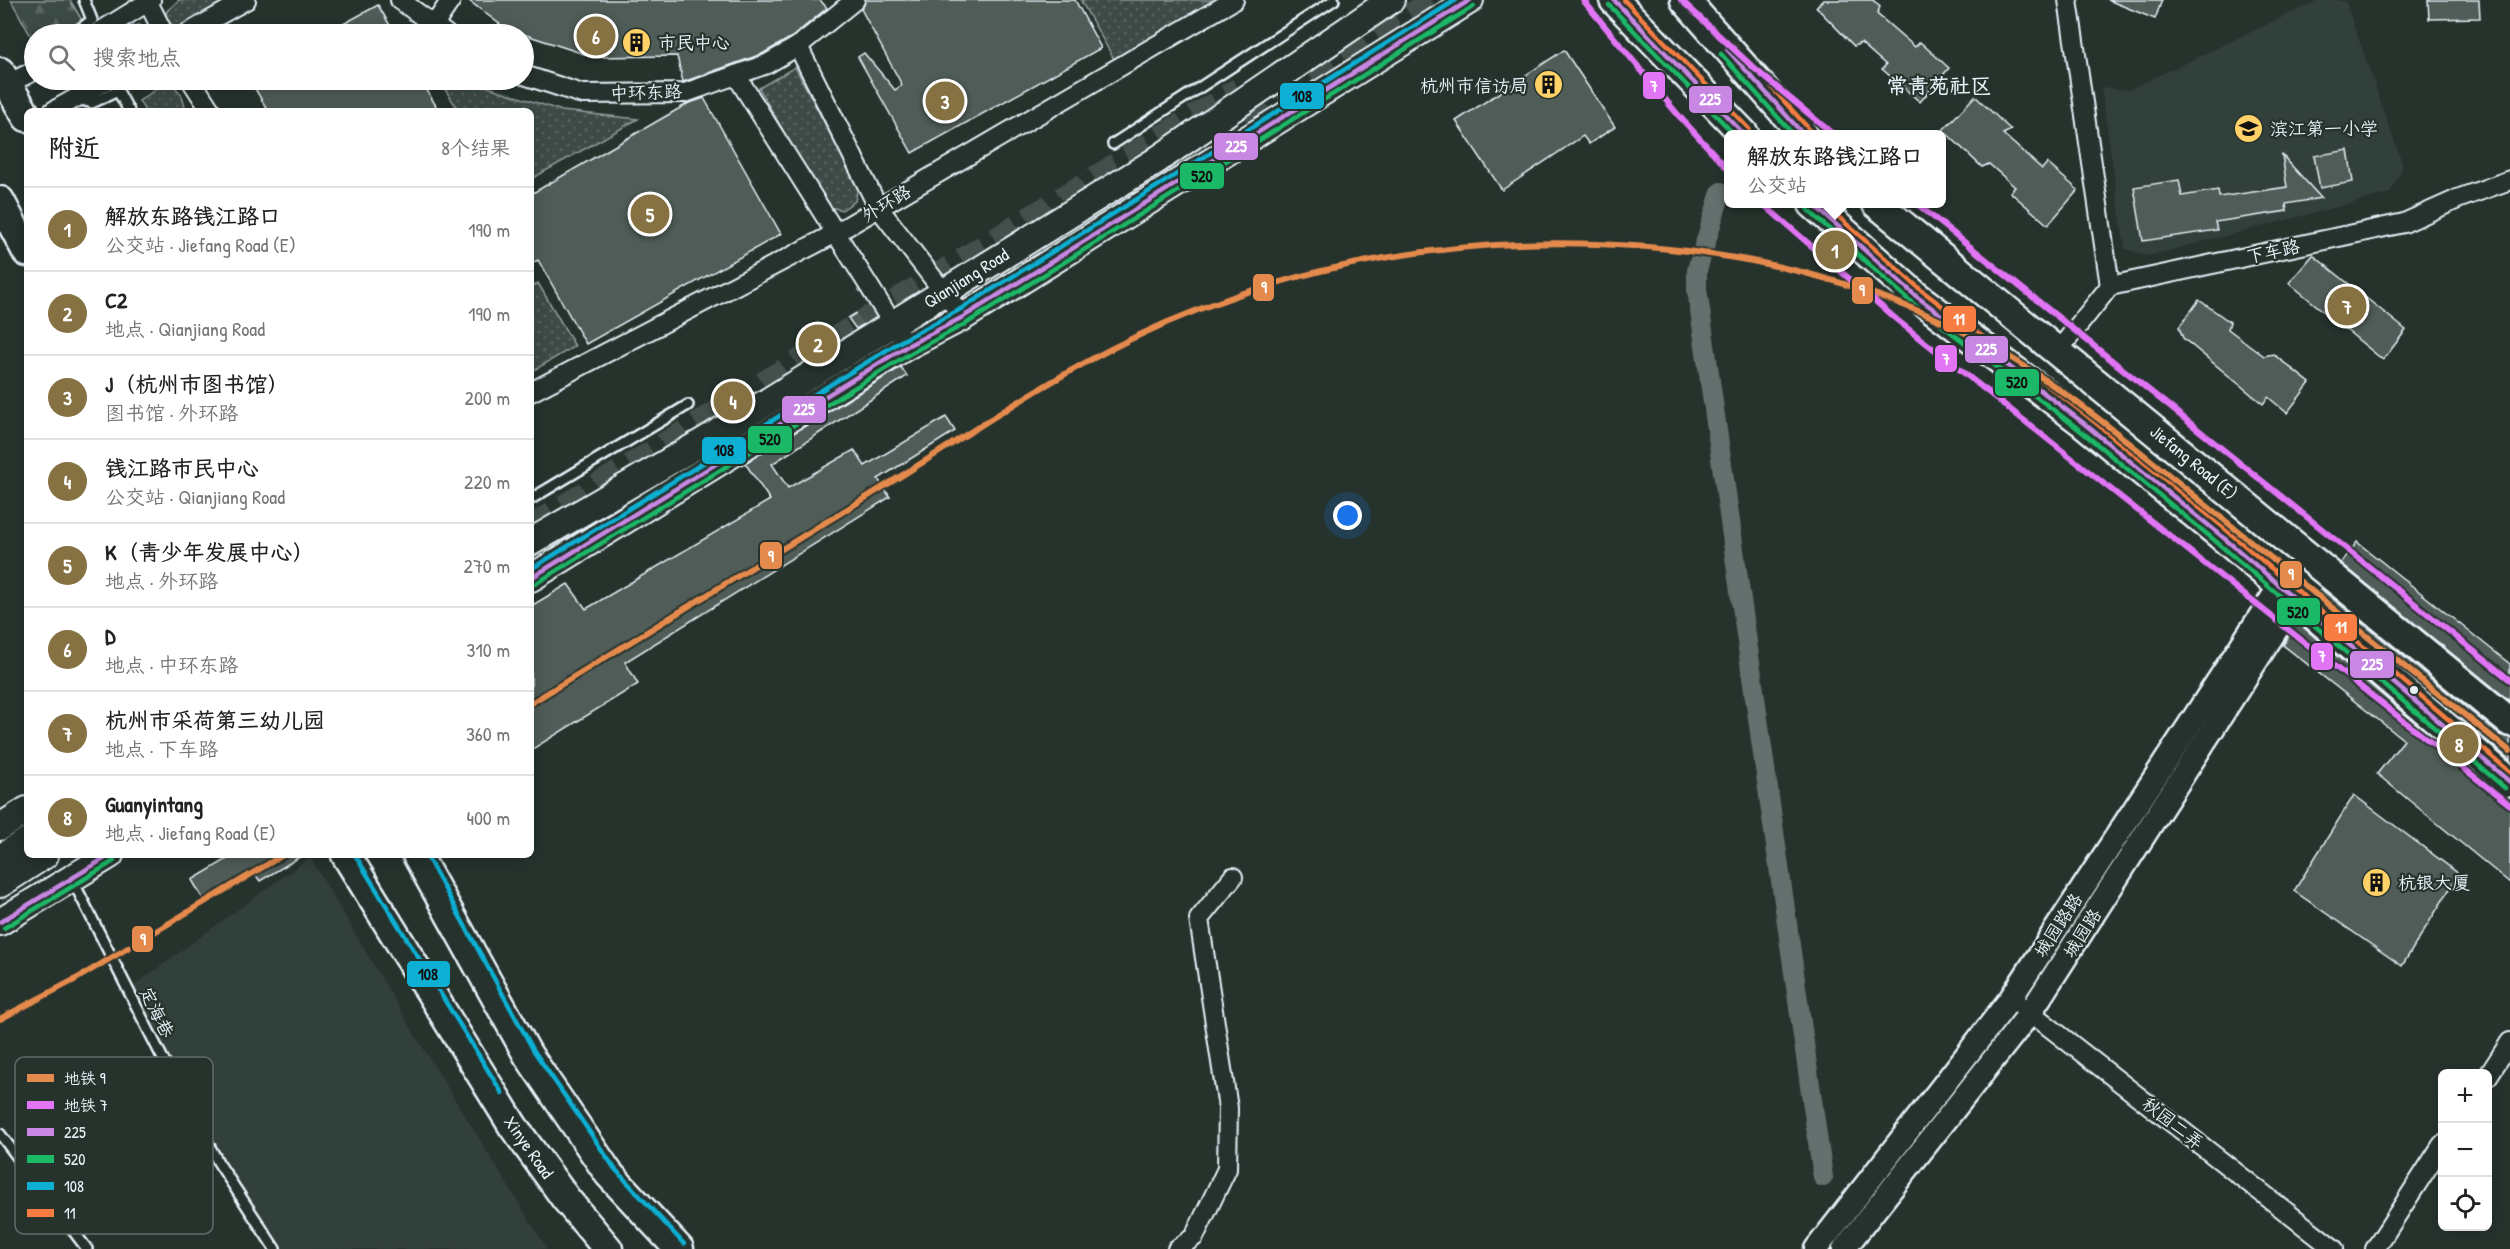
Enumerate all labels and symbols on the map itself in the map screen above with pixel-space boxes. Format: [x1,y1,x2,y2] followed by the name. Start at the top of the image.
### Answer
[576,14,616,58] pin: 6
[621,26,653,58] building icon: 市民中心
[658,30,730,55] place label: 市民中心
[1533,69,1565,101] building icon: 杭州市信访局
[1642,71,1666,100] line badge: 7
[1887,71,1992,100] district label: 常青苑社区
[1420,73,1528,98] place label: 杭州市信访局
[1649,75,1658,97] text: 7
[610,78,682,106] street label: 中环东路
[926,78,964,124] pin: 3
[1279,82,1325,110] line badge: 108
[1292,85,1312,107] text: 108
[1688,85,1733,114] line badge: 225
[1699,88,1721,110] text: 225
[2233,112,2265,144] school or university icon: 滨江第一小学
[2270,116,2378,141] place label: 滨江第一小学
[1213,132,1259,161] line badge: 225
[1225,135,1247,157] text: 225
[1179,162,1225,190] line badge: 520
[1191,165,1213,187] text: 520
[856,178,916,228] street label: 外环路
[630,192,670,236] pin: 5
[1816,228,1854,272] pin: 1
[2244,233,2302,269] street label: 下车路
[919,242,1013,314] street label: Qianjiang Road
[1252,273,1275,302] line badge: 9
[1261,276,1267,298] text: 9
[1851,276,1874,305] line badge: 9
[1859,279,1865,301] text: 9
[2328,284,2366,328] pin: 7
[1942,305,1977,333] line badge: 11
[1953,308,1965,330] text: 11
[798,322,838,366] pin: 2
[1964,335,2009,364] line badge: 225
[1975,338,1997,360] text: 225
[1934,344,1958,373] line badge: 7
[1941,348,1950,370] text: 7
[1994,368,2040,397] line badge: 520
[2006,371,2028,393] text: 520
[714,378,752,424] pin: 4
[781,395,827,424] line badge: 225
[793,398,815,420] text: 225
[2145,419,2243,505] street label: Jiefang Road (E)
[747,425,793,454] line badge: 520
[759,428,781,450] text: 520
[701,436,747,465] line badge: 108
[714,439,734,461] text: 108
[1333,501,1362,530] your location
[759,541,783,570] line badge: 9
[768,545,774,567] text: 9
[2279,560,2303,589] line badge: 9
[2288,563,2294,585] text: 9
[2276,597,2321,626] line badge: 520
[2287,601,2309,623] text: 520
[2323,613,2358,642] line badge: 11
[2335,616,2347,638] text: 11
[2310,642,2334,671] line badge: 7
[2317,645,2326,667] text: 7
[2349,650,2395,679] line badge: 225
[2361,653,2383,675] text: 225
[2408,684,2420,696] unlabelled marker
[2440,722,2478,766] pin: 8
[2361,866,2393,898] building icon: 杭银大厦
[2398,870,2470,895] place label: 杭银大厦
[2029,889,2087,961] street label: 城园路路
[2058,904,2106,962] street label: 城园路
[131,925,154,953] line badge: 9
[140,928,146,950] text: 9
[406,960,451,988] line badge: 108
[418,963,438,985] text: 108
[134,982,180,1042] street label: 定海巷
[15,1057,213,1234] legend
[64,1067,106,1089] text: 地铁 9
[2137,1091,2209,1155] street label: 秋园二弄
[64,1094,108,1116] text: 地铁 7
[498,1111,560,1183] street label: Xinye Road
[64,1121,86,1143] text: 225
[64,1148,85,1170] text: 520
[64,1175,84,1197] text: 108
[64,1202,76,1224] text: 11

